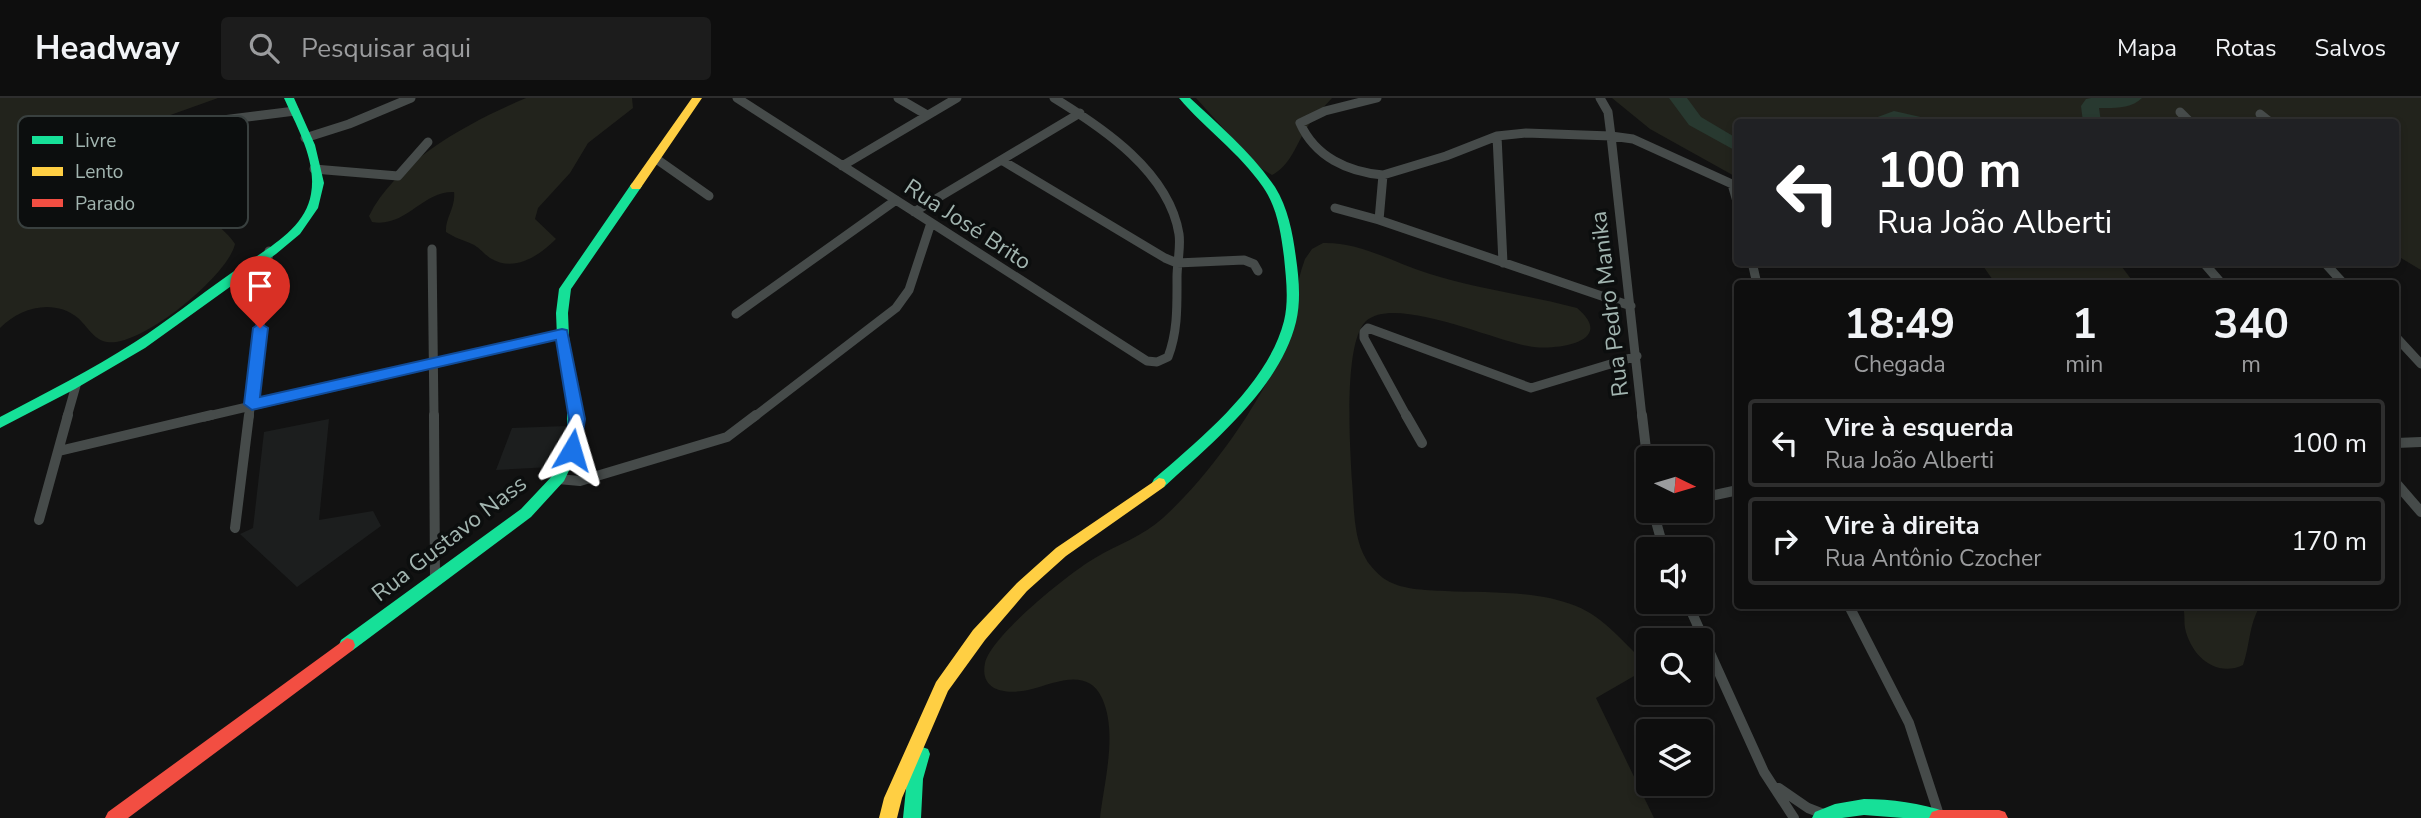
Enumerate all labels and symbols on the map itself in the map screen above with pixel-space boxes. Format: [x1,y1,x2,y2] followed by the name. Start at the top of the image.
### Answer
[18,116,248,228] legend
[75,128,116,154] text: Livre
[75,159,123,185] text: Lento
[898,172,1037,277] street label: Rua José Brito
[75,191,135,217] text: Parado
[1583,209,1636,398] street label: Rua Pedro Manika
[230,256,290,328] pin
[535,413,609,487] position arrow
[1636,446,1713,523] north arrow
[365,468,533,609] street label: Rua Gustavo Nass

